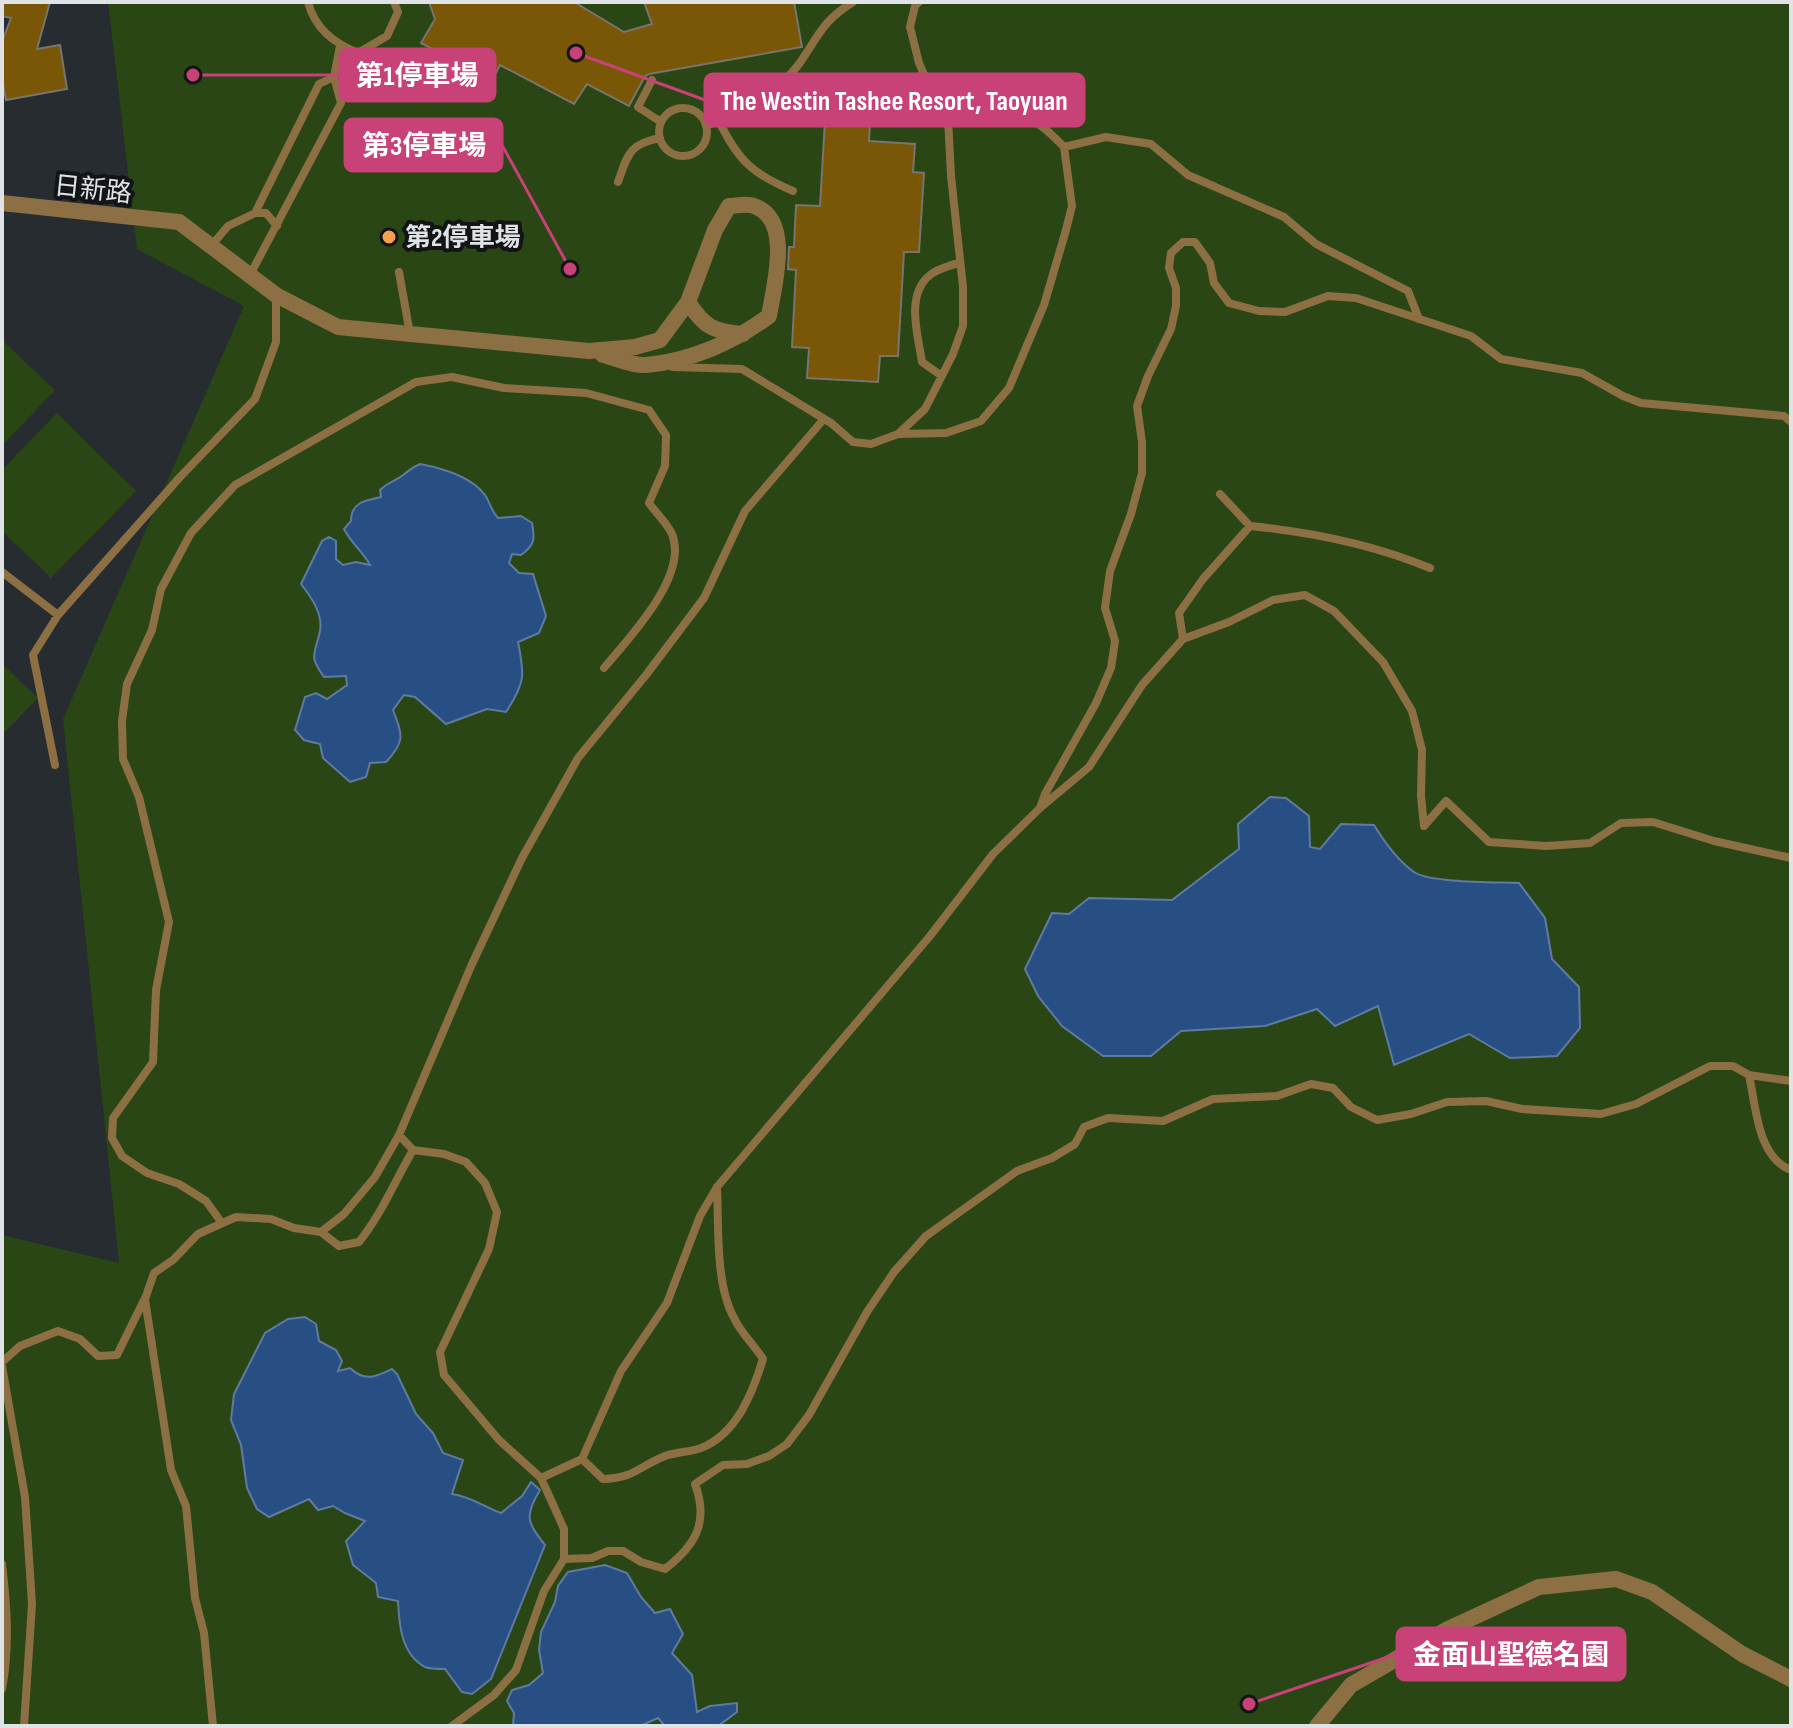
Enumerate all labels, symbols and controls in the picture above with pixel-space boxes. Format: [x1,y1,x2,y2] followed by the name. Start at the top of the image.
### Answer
[340,49,495,101] callout: 第1停車場
[356,60,478,93] text: 第1停車場
[705,74,1084,126] callout: The Westin Tashee Resort, Taoyuan
[720,85,1068,118] text: The Westin Tashee Resort, Taoyuan
[345,119,502,171] callout: 第3停車場
[362,130,486,163] text: 第3停車場
[52,171,133,210] street label: 日新路
[405,223,520,254] place label: 第2停車場
[380,228,398,246] marker: 第2停車場
[1397,1628,1625,1680] callout: 金面山聖德名園
[1413,1639,1609,1672] text: 金面山聖德名園

